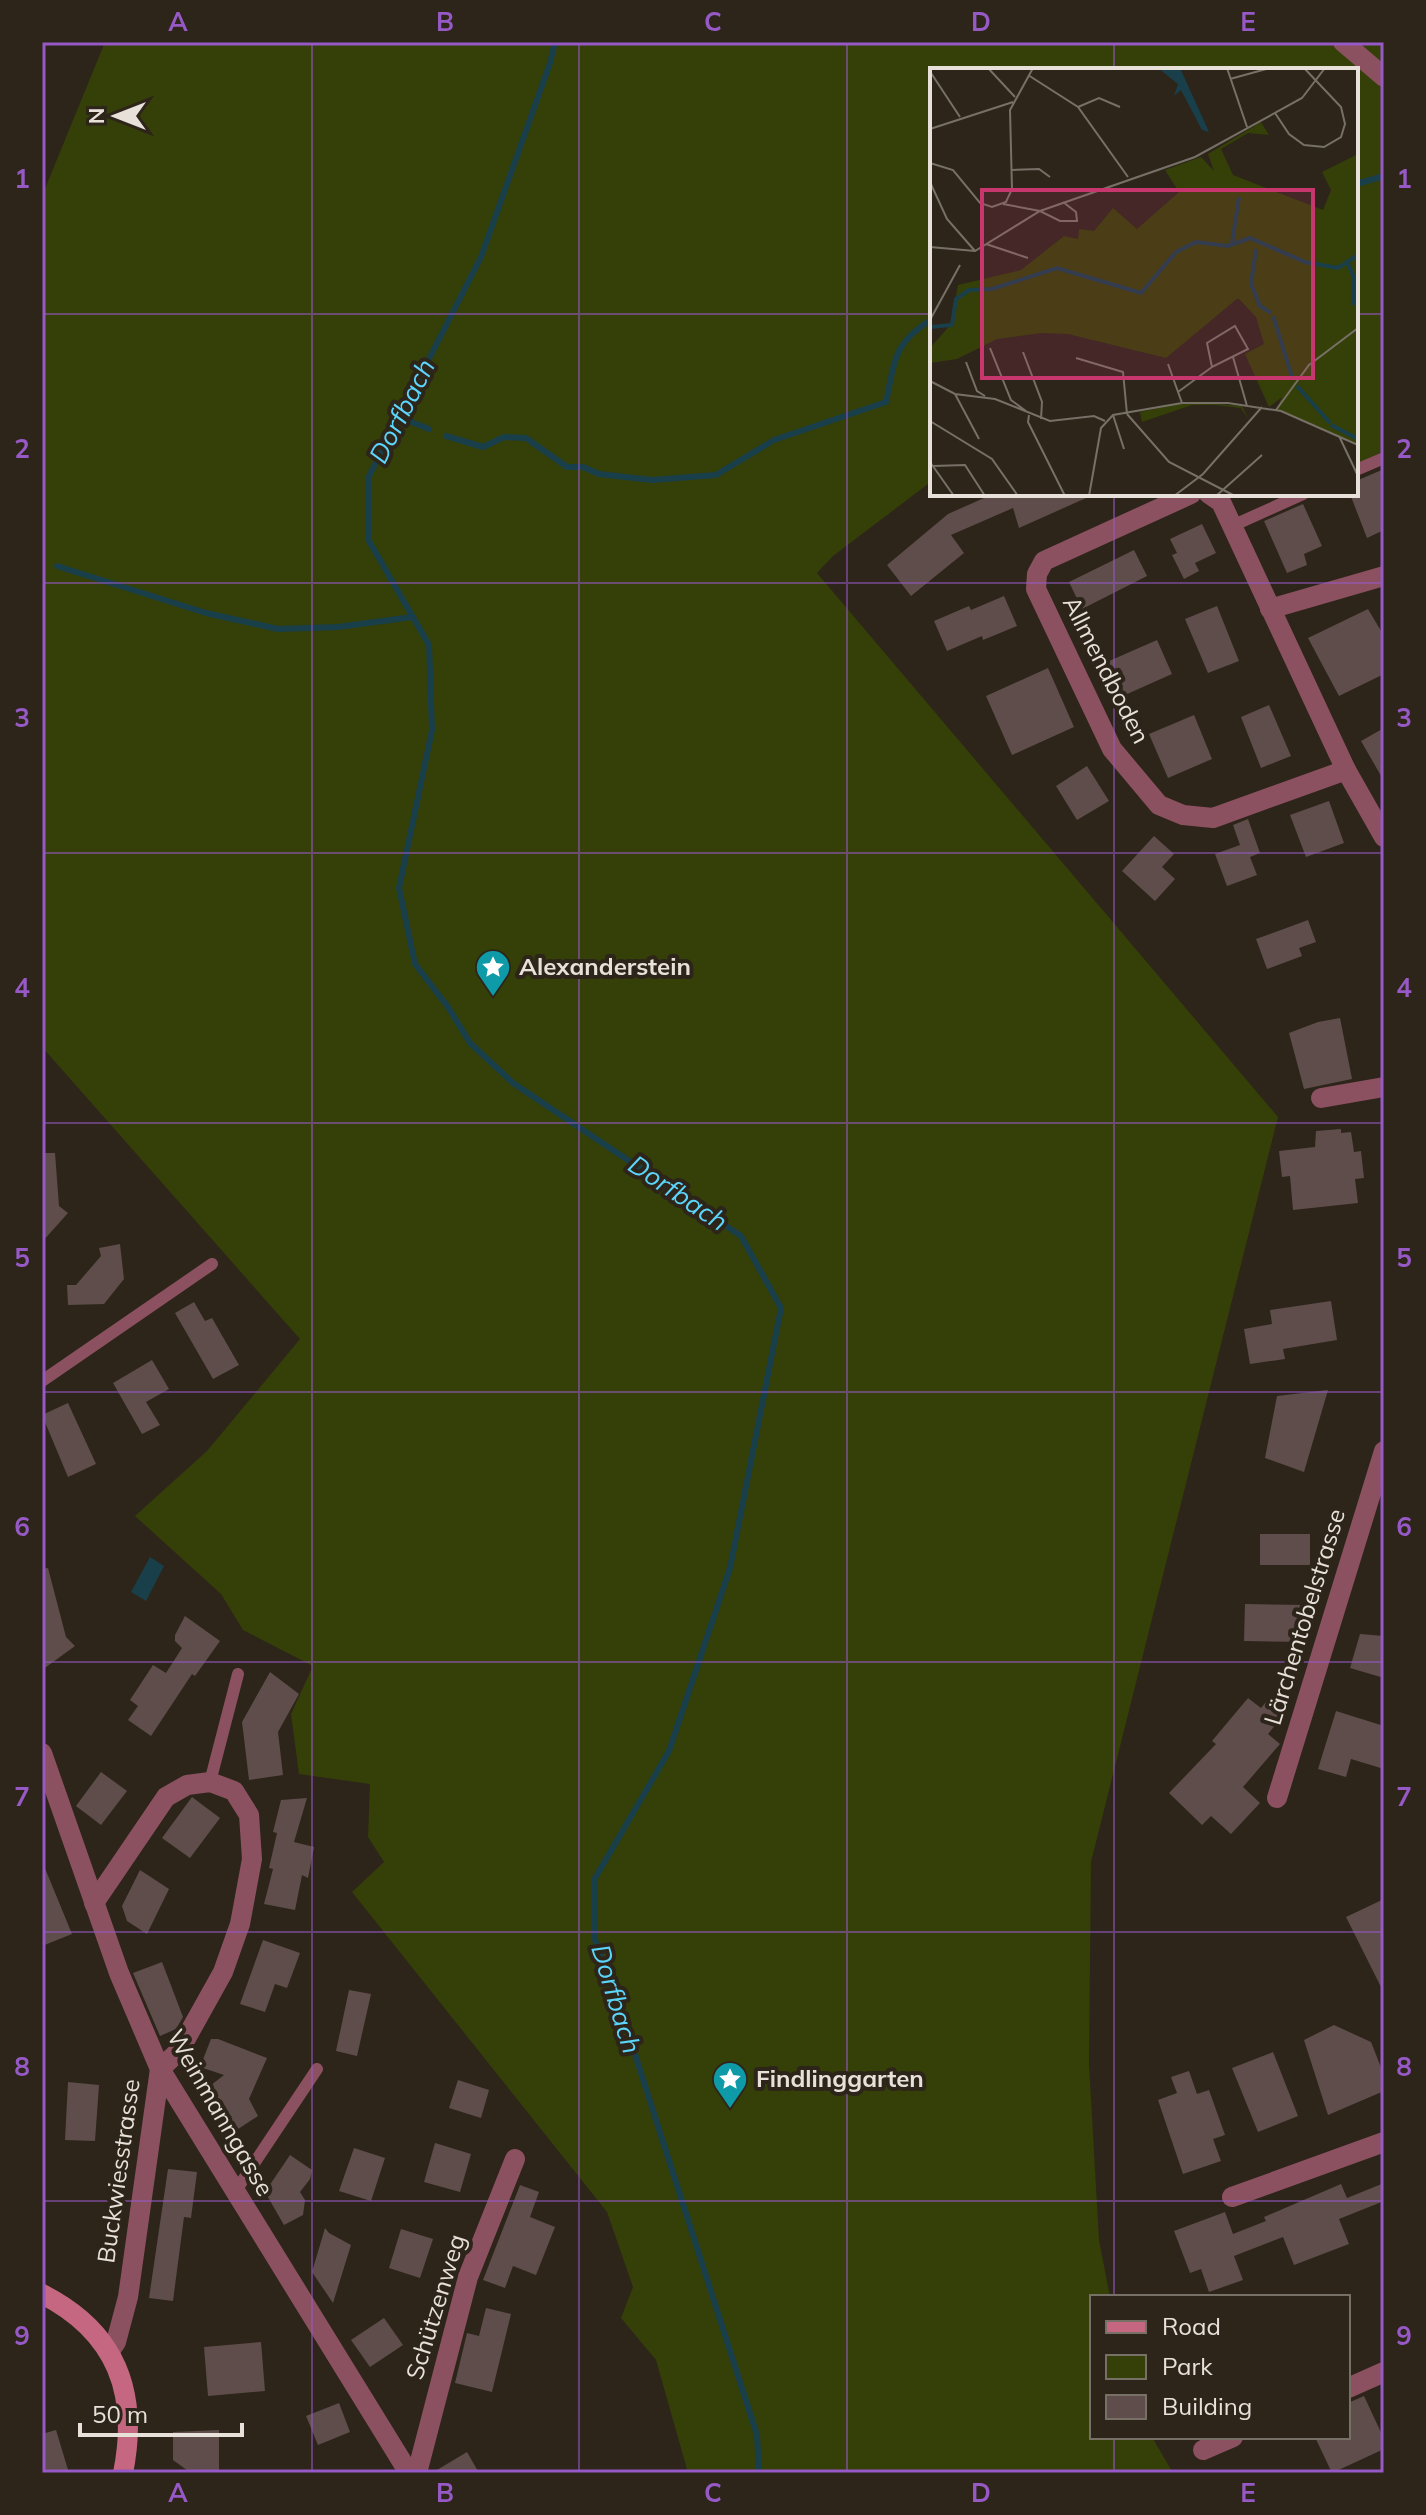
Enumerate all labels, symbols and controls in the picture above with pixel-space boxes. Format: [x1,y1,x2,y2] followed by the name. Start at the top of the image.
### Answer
[168,5,188,38] text: A
[436,5,454,38] text: B
[704,5,722,38] text: C
[971,5,991,38] text: D
[1240,5,1256,38] text: E
[930,68,1358,496] inset map
[76,76,156,156] north arrow
[82,108,110,124] text: N
[14,162,30,195] text: 1
[1396,162,1412,195] text: 1
[361,353,442,468] water label: Dorfbach
[14,432,30,465] text: 2
[1396,432,1412,465] text: 2
[1057,591,1157,748] street label: Allmendboden
[14,701,30,734] text: 3
[1396,701,1412,734] text: 3
[474,948,512,998] place icon: Alexanderstein
[519,951,691,981] place label: Alexanderstein
[14,971,30,1004] text: 4
[1396,971,1412,1004] text: 4
[622,1147,734,1238] water label: Dorfbach
[14,1241,30,1274] text: 5
[1396,1241,1412,1274] text: 5
[1257,1505,1351,1728] street label: Lärchentobelstrasse
[14,1510,30,1543] text: 6
[1396,1510,1412,1543] text: 6
[14,1780,30,1813] text: 7
[1396,1780,1412,1813] text: 7
[584,1940,649,2057] water label: Dorfbach
[161,2024,281,2201] street label: Weinmanngasse
[14,2050,30,2083] text: 8
[1396,2050,1412,2083] text: 8
[711,2060,749,2110] place icon: Findlinggarten
[756,2063,924,2093] place label: Findlinggarten
[90,2077,146,2265] street label: Buckwiesstrasse
[399,2230,471,2383] street label: Schützenweg
[1090,2295,1350,2439] legend
[1162,2311,1221,2341] text: Road
[14,2319,30,2352] text: 9
[1396,2319,1412,2352] text: 9
[1162,2351,1213,2381] text: Park
[80,2387,242,2437] scale bar
[1162,2391,1252,2421] text: Building
[92,2399,148,2429] text: 50 m
[168,2476,188,2509] text: A
[436,2476,454,2509] text: B
[704,2476,722,2509] text: C
[971,2476,991,2509] text: D
[1240,2476,1256,2509] text: E

